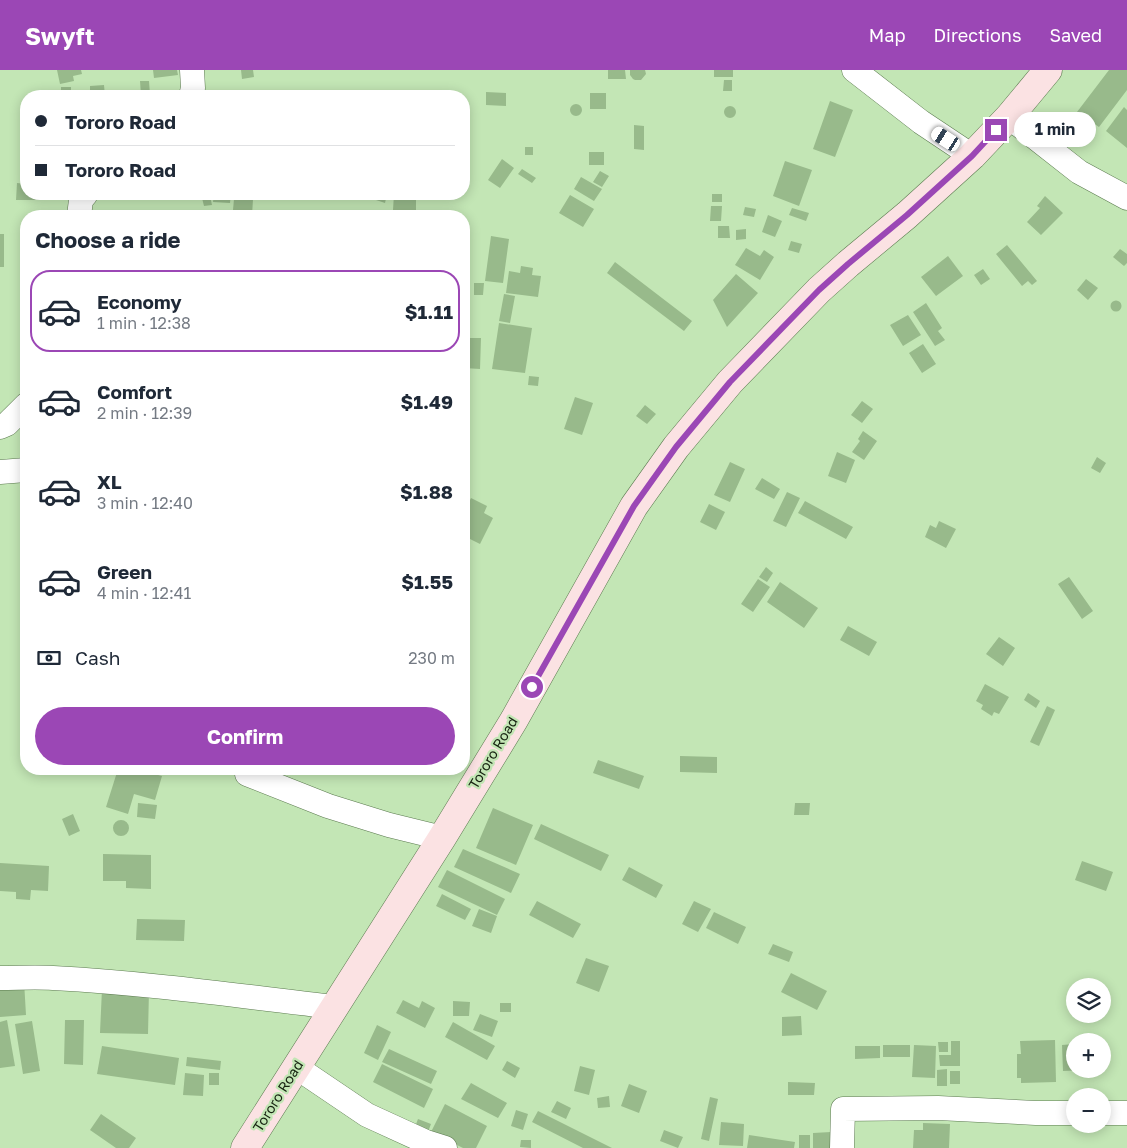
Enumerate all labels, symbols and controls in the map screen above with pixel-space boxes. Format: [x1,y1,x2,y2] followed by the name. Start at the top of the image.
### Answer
[25,21,95,50] text: Swyft
[869,24,905,46] text: Map
[933,24,1021,46] text: Directions
[1049,24,1102,46] text: Saved
[65,110,176,133] text: Tororo Road
[1014,112,1096,148] callout: 1 min
[985,119,1007,141] route end
[1035,119,1075,139] text: 1 min
[929,125,962,153] car
[65,158,176,181] text: Tororo Road
[35,226,181,253] text: Choose a ride
[37,289,82,334] icon: car
[97,290,182,313] text: Economy
[405,300,453,323] text: $1.11
[97,313,191,333] text: 1 min · 12:38
[37,379,82,424] icon: car
[97,380,172,403] text: Comfort
[400,390,453,413] text: $1.49
[97,403,192,423] text: 2 min · 12:39
[37,469,82,514] icon: car
[97,470,122,493] text: XL
[400,480,453,503] text: $1.88
[97,493,193,513] text: 3 min · 12:40
[37,559,82,604] icon: car
[97,560,152,583] text: Green
[401,570,453,593] text: $1.55
[97,583,191,603] text: 4 min · 12:41
[35,644,63,672] icon: cash
[75,646,120,669] text: Cash
[408,648,455,668] text: 230 m
[521,676,543,698] route start
[35,707,455,765] button: Confirm
[464,714,521,792] street label: Tororo Road
[1066,978,1111,1133] map controls
[1066,978,1111,1023] button: layers
[1066,1033,1111,1078] button: +
[249,1057,306,1135] street label: Tororo Road
[1066,1088,1111,1133] button: −

